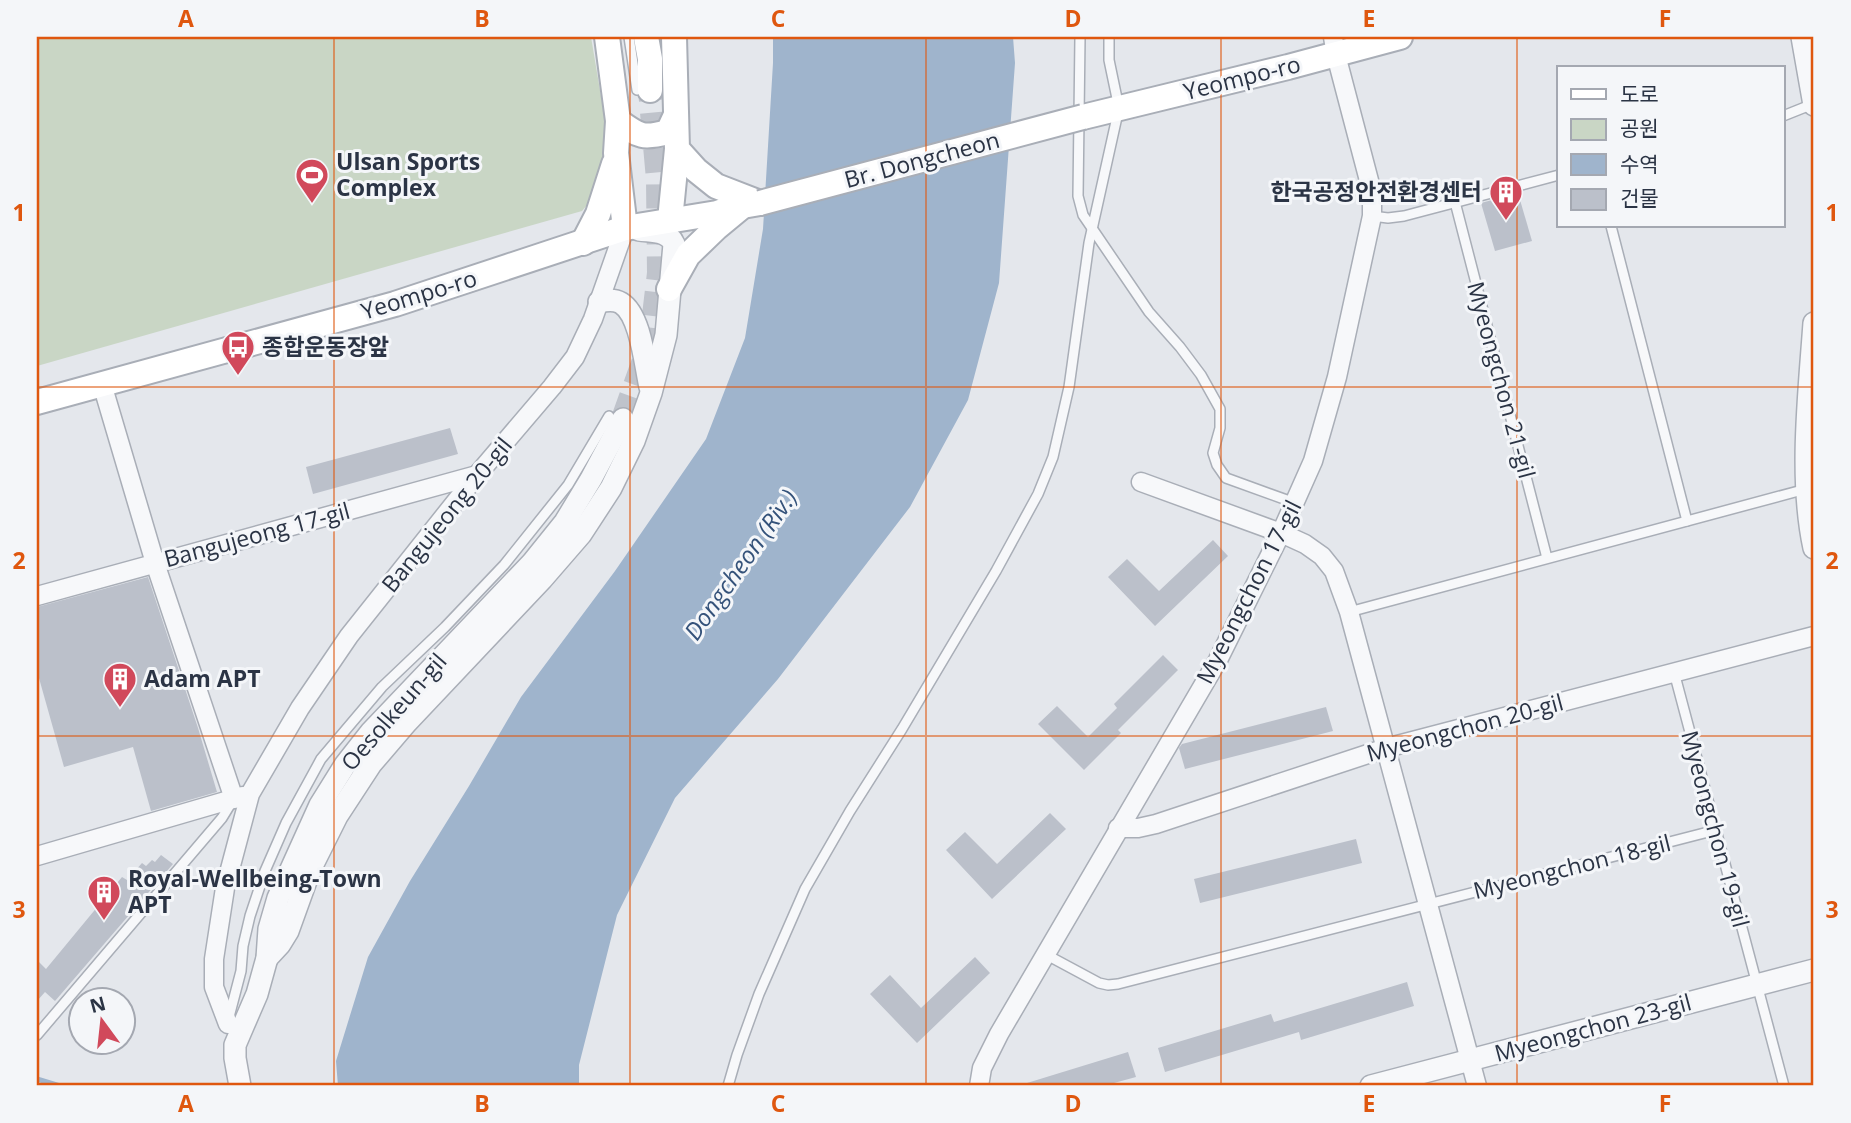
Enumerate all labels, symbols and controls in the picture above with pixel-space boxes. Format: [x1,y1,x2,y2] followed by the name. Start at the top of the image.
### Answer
[178,2,194,34] text: A
[474,2,490,34] text: B
[771,2,785,34] text: C
[1064,2,1082,34] text: D
[1363,2,1375,34] text: E
[1659,2,1671,34] text: F
[1180,47,1304,107] street label: Yeompo-ro
[1557,66,1784,228] legend
[1620,80,1659,108] text: 도로
[1620,114,1659,142] text: 공원
[841,123,1003,195] street label: Br. Dongcheon
[336,145,480,203] place label: Ulsan Sports Complex
[1620,150,1659,178] text: 수역
[293,156,331,205] sports icon: Ulsan Sports Complex
[1487,173,1525,222] building icon: 한국공정안전환경센터
[1270,175,1482,207] place label: 한국공정안전환경센터
[1620,184,1659,212] text: 건물
[12,196,26,228] text: 1
[1825,196,1839,228] text: 1
[357,261,481,327] street label: Yeompo-ro
[1460,278,1544,482] street label: Myeongchon 21-gil
[219,328,257,377] bus stop icon: 종합운동장앞
[262,330,389,362] place label: 종합운동장앞
[374,430,519,599] street label: Bangujeong 20-gil
[676,482,804,646] water label: Dongcheon (Riv.)
[160,494,353,574] street label: Bangujeong 17-gil
[1188,494,1308,689] street label: Myeongchon 17-gil
[12,544,26,576] text: 2
[1825,544,1839,576] text: 2
[333,646,453,777] street label: Oesolkeun-gil
[101,660,139,709] building icon: Adam APT
[144,662,261,694] place label: Adam APT
[1363,685,1567,769] street label: Myeongchon 20-gil
[1674,727,1758,931] street label: Myeongchon 19-gil
[1470,826,1674,906] street label: Myeongchon 18-gil
[128,862,382,920] place label: Royal-Wellbeing-Town APT
[85,873,123,922] building icon: Royal-Wellbeing-Town APT
[12,893,26,925] text: 3
[1825,893,1839,925] text: 3
[1491,985,1695,1069] street label: Myeongchon 23-gil
[66,986,136,1056] north arrow
[87,990,108,1019] text: N
[178,1087,194,1119] text: A
[474,1087,490,1119] text: B
[771,1087,785,1119] text: C
[1064,1087,1082,1119] text: D
[1363,1087,1375,1119] text: E
[1659,1087,1671,1119] text: F

